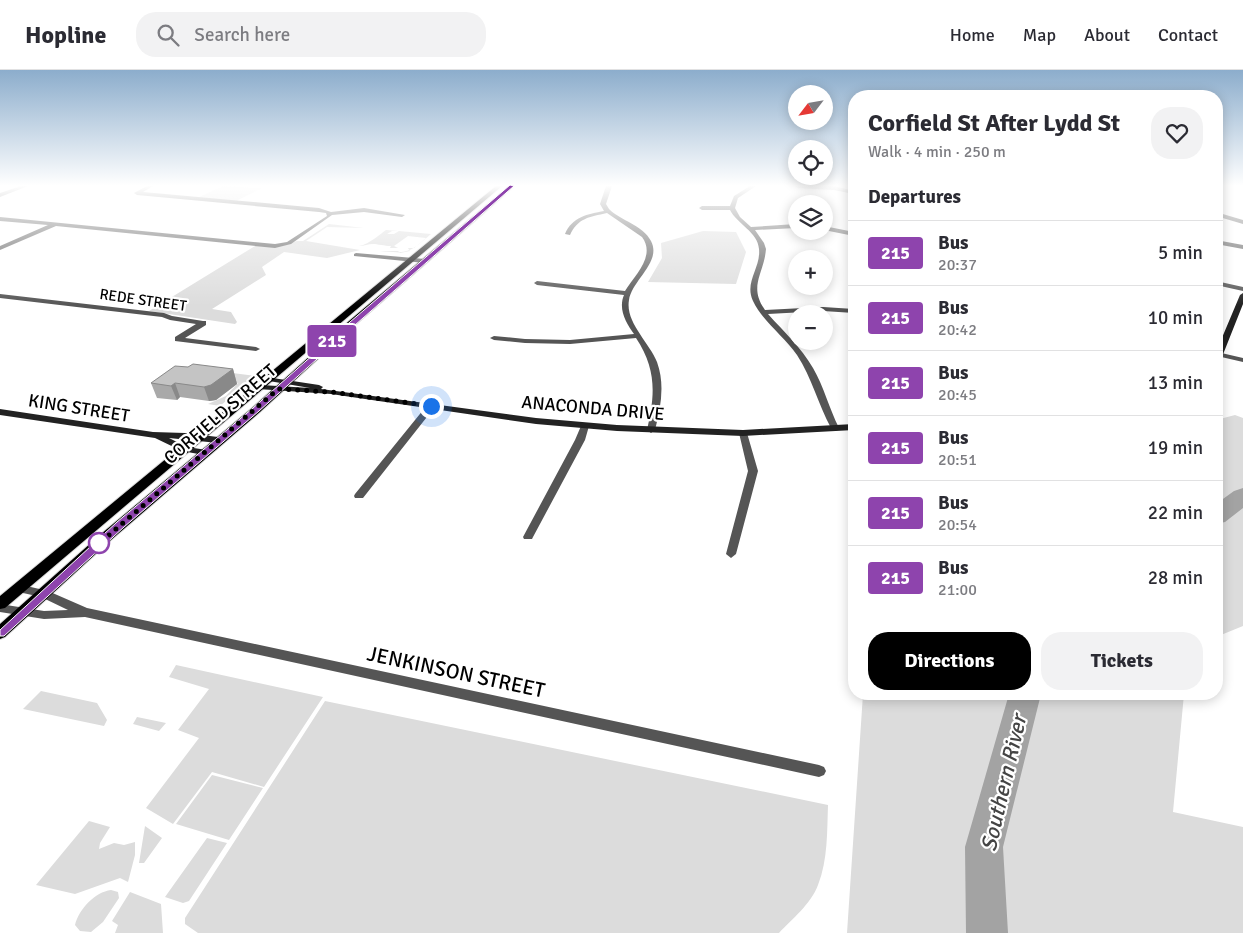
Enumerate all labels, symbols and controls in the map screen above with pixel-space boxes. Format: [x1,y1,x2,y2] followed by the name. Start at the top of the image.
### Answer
[136,12,486,57] search box
[25,20,106,50] text: Hopline
[154,21,182,49] icon: search
[194,23,290,47] text: Search here
[950,24,995,46] text: Home
[1023,24,1056,46] text: Map
[1084,24,1130,46] text: About
[1158,24,1218,46] text: Contact
[788,85,832,130] north arrow
[788,85,833,350] map controls
[1151,107,1203,159] button: heart
[868,108,1120,138] text: Corfield St After Lydd St
[788,140,833,185] button: locate
[868,142,1006,162] text: Walk · 4 min · 250 m
[868,185,961,209] text: Departures
[788,195,833,240] button: layers
[938,231,969,255] text: Bus
[1158,241,1203,265] text: 5 min
[881,242,910,264] text: 215
[788,250,833,295] button: +
[938,255,977,275] text: 20:37
[98,285,188,315] street label: REDE STREET
[938,296,969,320] text: Bus
[788,305,833,350] button: −
[1148,306,1203,330] text: 10 min
[881,307,910,329] text: 215
[938,320,977,340] text: 20:42
[303,325,361,357] line badge: 215
[317,330,347,352] text: 215
[159,359,281,469] street label: CORFIELD STREET
[938,361,969,385] text: Bus
[1148,371,1203,395] text: 13 min
[881,372,910,394] text: 215
[938,385,977,405] text: 20:45
[27,389,131,427] street label: KING STREET
[521,391,665,425] street label: ANACONDA DRIVE
[419,394,444,419] your location
[938,426,969,450] text: Bus
[1148,436,1203,460] text: 19 min
[881,437,910,459] text: 215
[938,450,977,470] text: 20:51
[938,491,969,515] text: Bus
[1148,501,1203,525] text: 22 min
[881,502,910,524] text: 215
[938,515,977,535] text: 20:54
[88,532,110,554] unlabelled marker
[938,556,969,580] text: Bus
[1148,566,1203,590] text: 28 min
[881,567,910,589] text: 215
[938,580,977,600] text: 21:00
[868,632,1031,690] button: Directions
[1041,632,1203,690] button: Tickets
[365,640,548,704] street label: JENKINSON STREET
[975,709,1033,854] water label: Southern River

